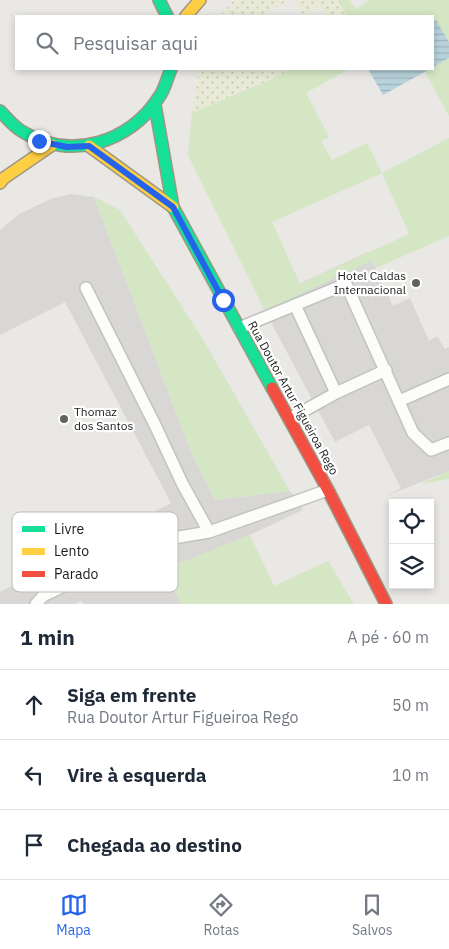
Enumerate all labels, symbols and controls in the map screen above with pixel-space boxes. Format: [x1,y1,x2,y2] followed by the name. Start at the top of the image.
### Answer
[15,15,434,70] search box
[33,29,61,57] icon: search
[73,31,198,55] text: Pesquisar aqui
[28,130,51,153] route end
[334,268,406,297] place label: Hotel Caldas Internacional
[410,277,422,289] marker: Hotel Caldas Internacional
[212,289,235,312] route start
[245,318,342,478] street label: Rua Doutor Artur Figueiroa Rego
[74,404,133,433] place label: Thomaz dos Santos
[58,413,70,425] marker: Thomaz dos Santos
[389,499,434,589] map controls
[389,499,434,544] button: locate
[12,512,178,592] legend
[54,520,84,538] text: Livre
[54,542,89,560] text: Lento
[389,544,434,589] button: layers
[54,565,98,583] text: Parado
[20,623,75,651] text: 1 min
[347,627,429,647] text: A pé · 60 m
[67,683,197,707] text: Siga em frente
[20,691,48,719] icon: ahead
[392,695,429,715] text: 50 m
[67,707,299,727] text: Rua Doutor Artur Figueiroa Rego
[20,761,48,789] icon: left
[67,763,207,787] text: Vire à esquerda
[392,765,429,785] text: 10 m
[20,831,48,859] icon: arrive
[67,833,242,857] text: Chegada ao destino
[56,891,91,939] tab: Mapa
[203,891,239,939] tab: Rotas
[352,891,393,939] tab: Salvos

